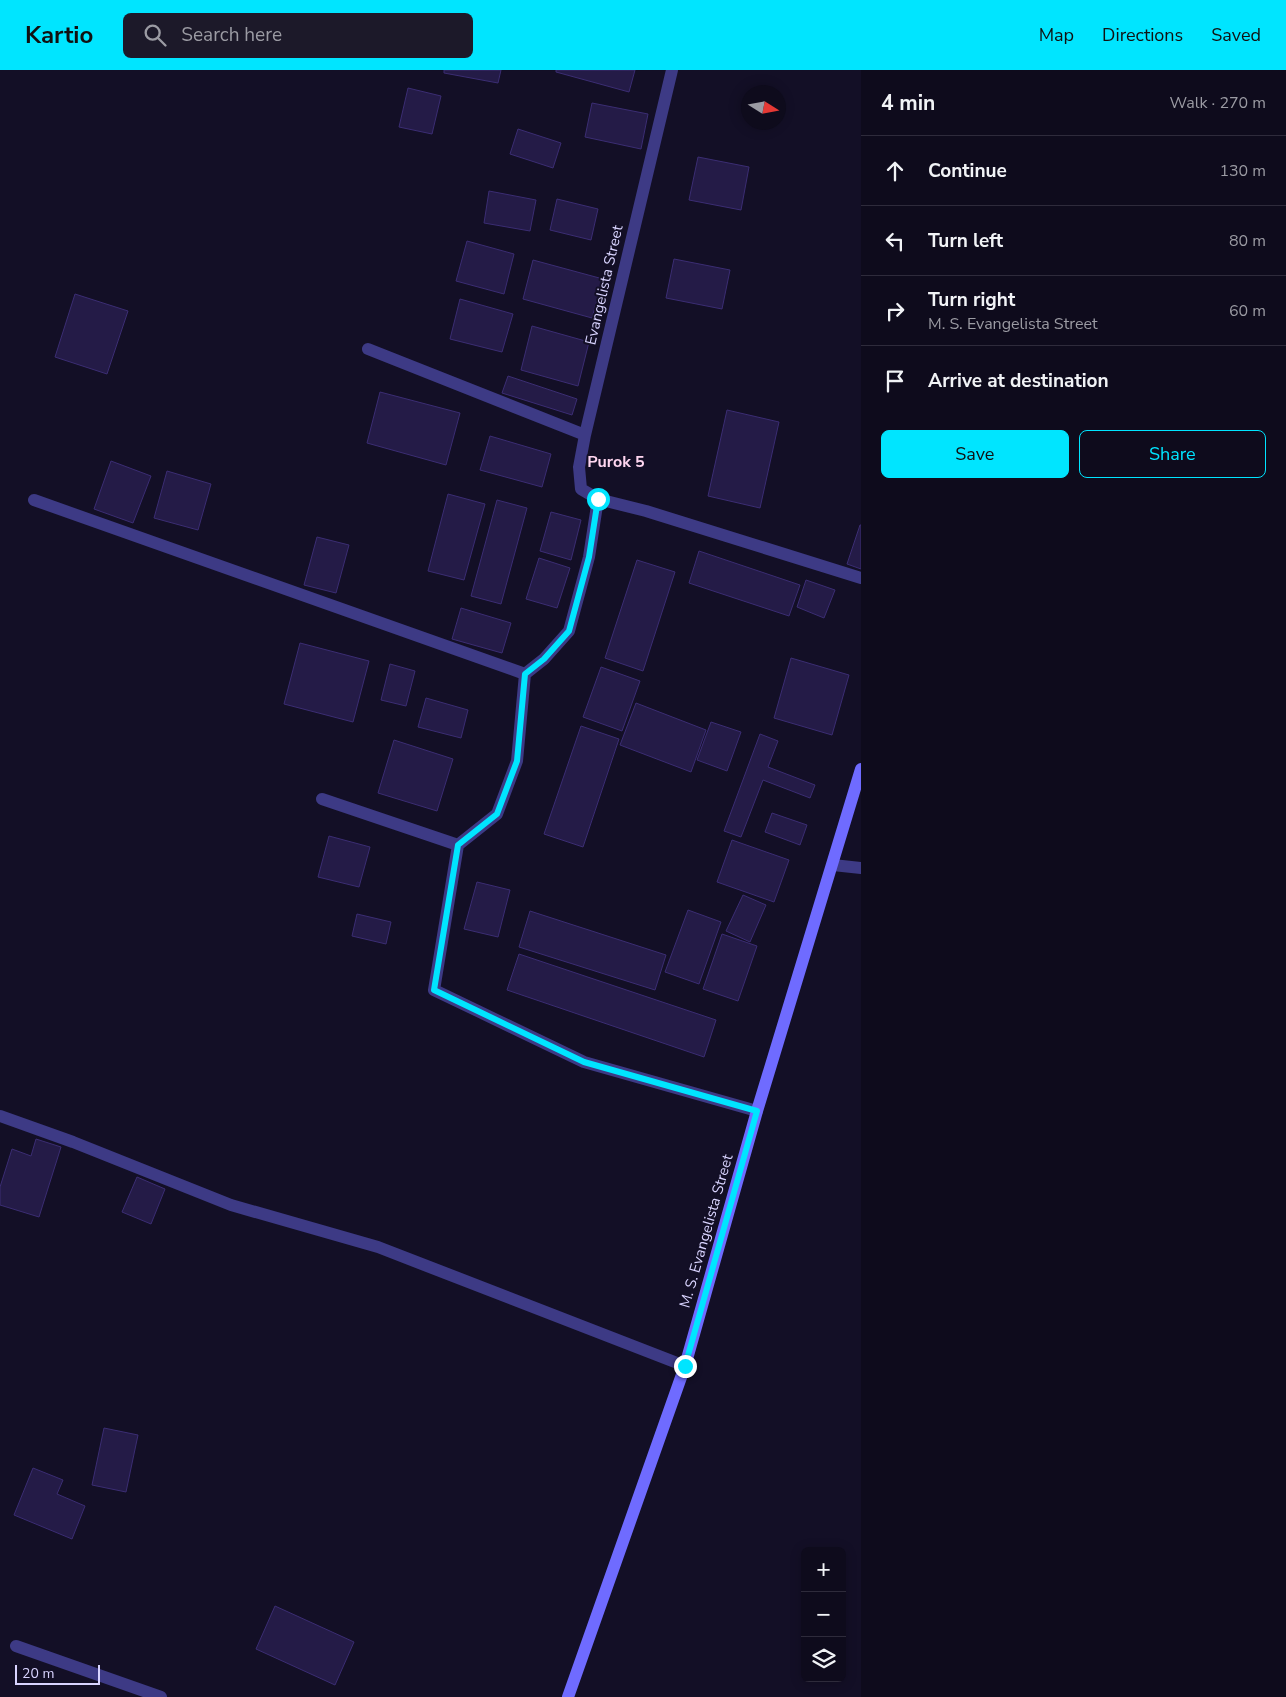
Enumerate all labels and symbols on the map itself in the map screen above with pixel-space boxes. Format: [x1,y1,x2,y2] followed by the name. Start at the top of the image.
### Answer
[741,85,786,130] north arrow
[580,222,628,347] street label: Evangelista Street
[587,451,645,473] district label: Purok 5
[587,488,610,511] route start
[674,1151,738,1310] street label: M. S. Evangelista Street
[674,1355,697,1378] route end
[15,1662,100,1685] scale bar

